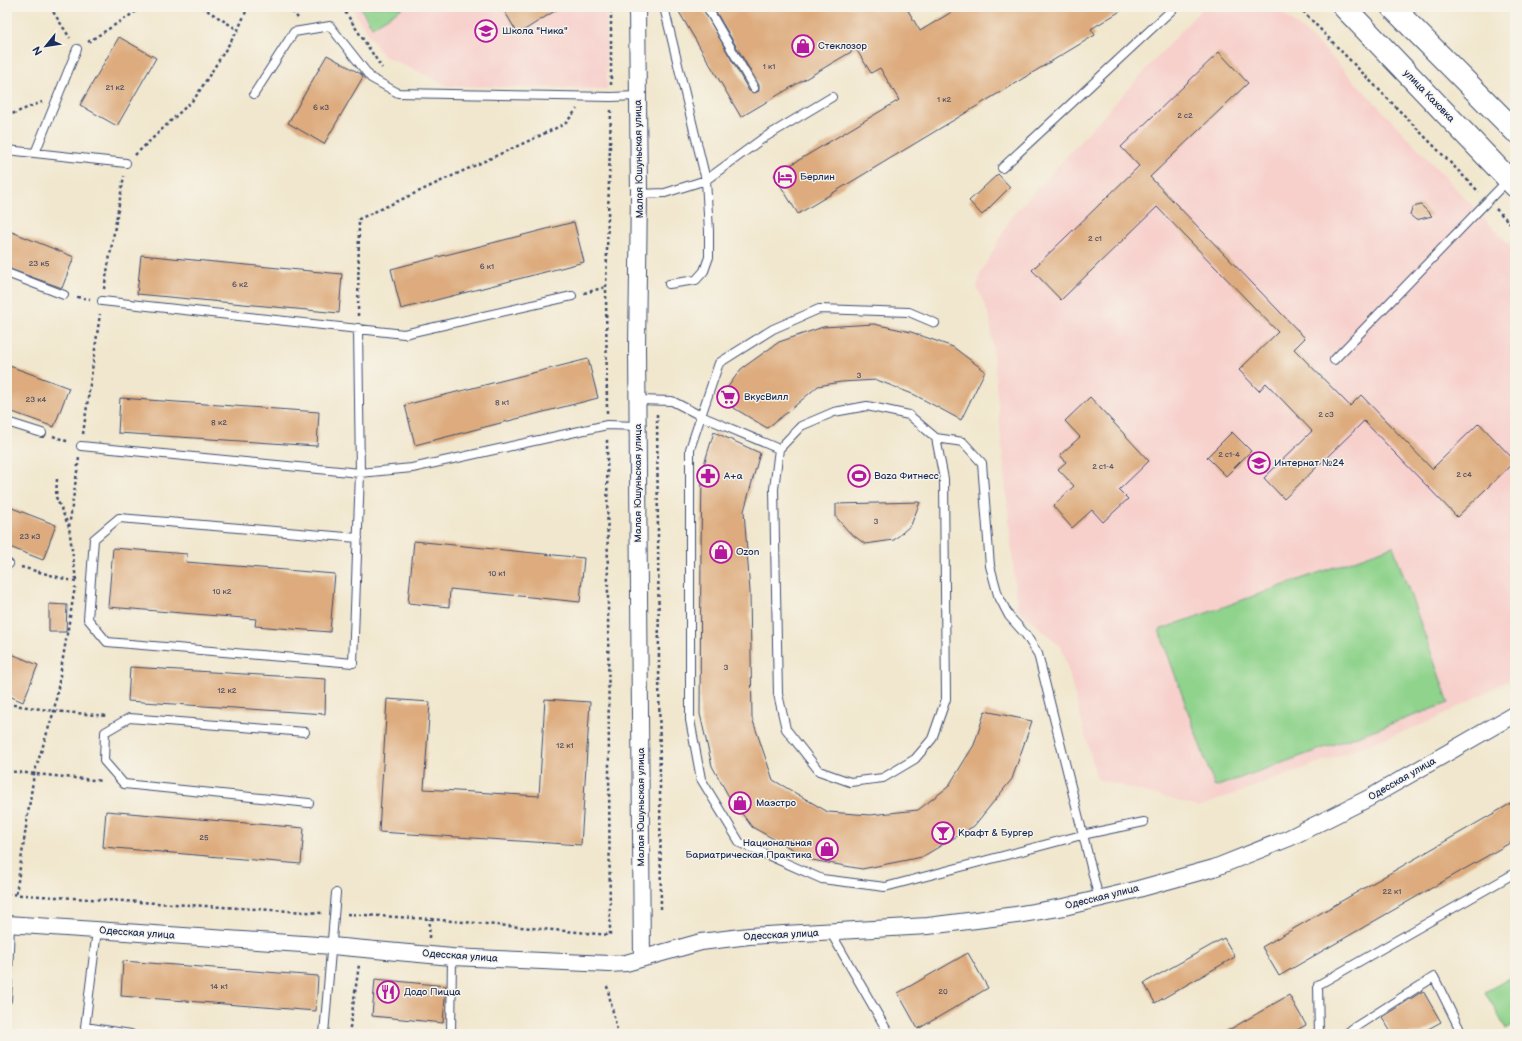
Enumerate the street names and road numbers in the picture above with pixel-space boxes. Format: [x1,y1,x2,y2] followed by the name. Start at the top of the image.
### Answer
[1401,67,1457,125] street label: улица Каховка
[632,99,646,218] street label: Малая Юшуньская улица
[632,424,644,542] street label: Малая Юшуньская улица
[635,748,647,866] street label: Малая Юшуньская улица
[1366,755,1438,803] street label: Одесская улица
[1064,882,1140,912] street label: Одесская улица
[99,924,175,942] street label: Одесская улица
[743,927,819,943] street label: Одесская улица
[422,947,498,965] street label: Одесская улица

